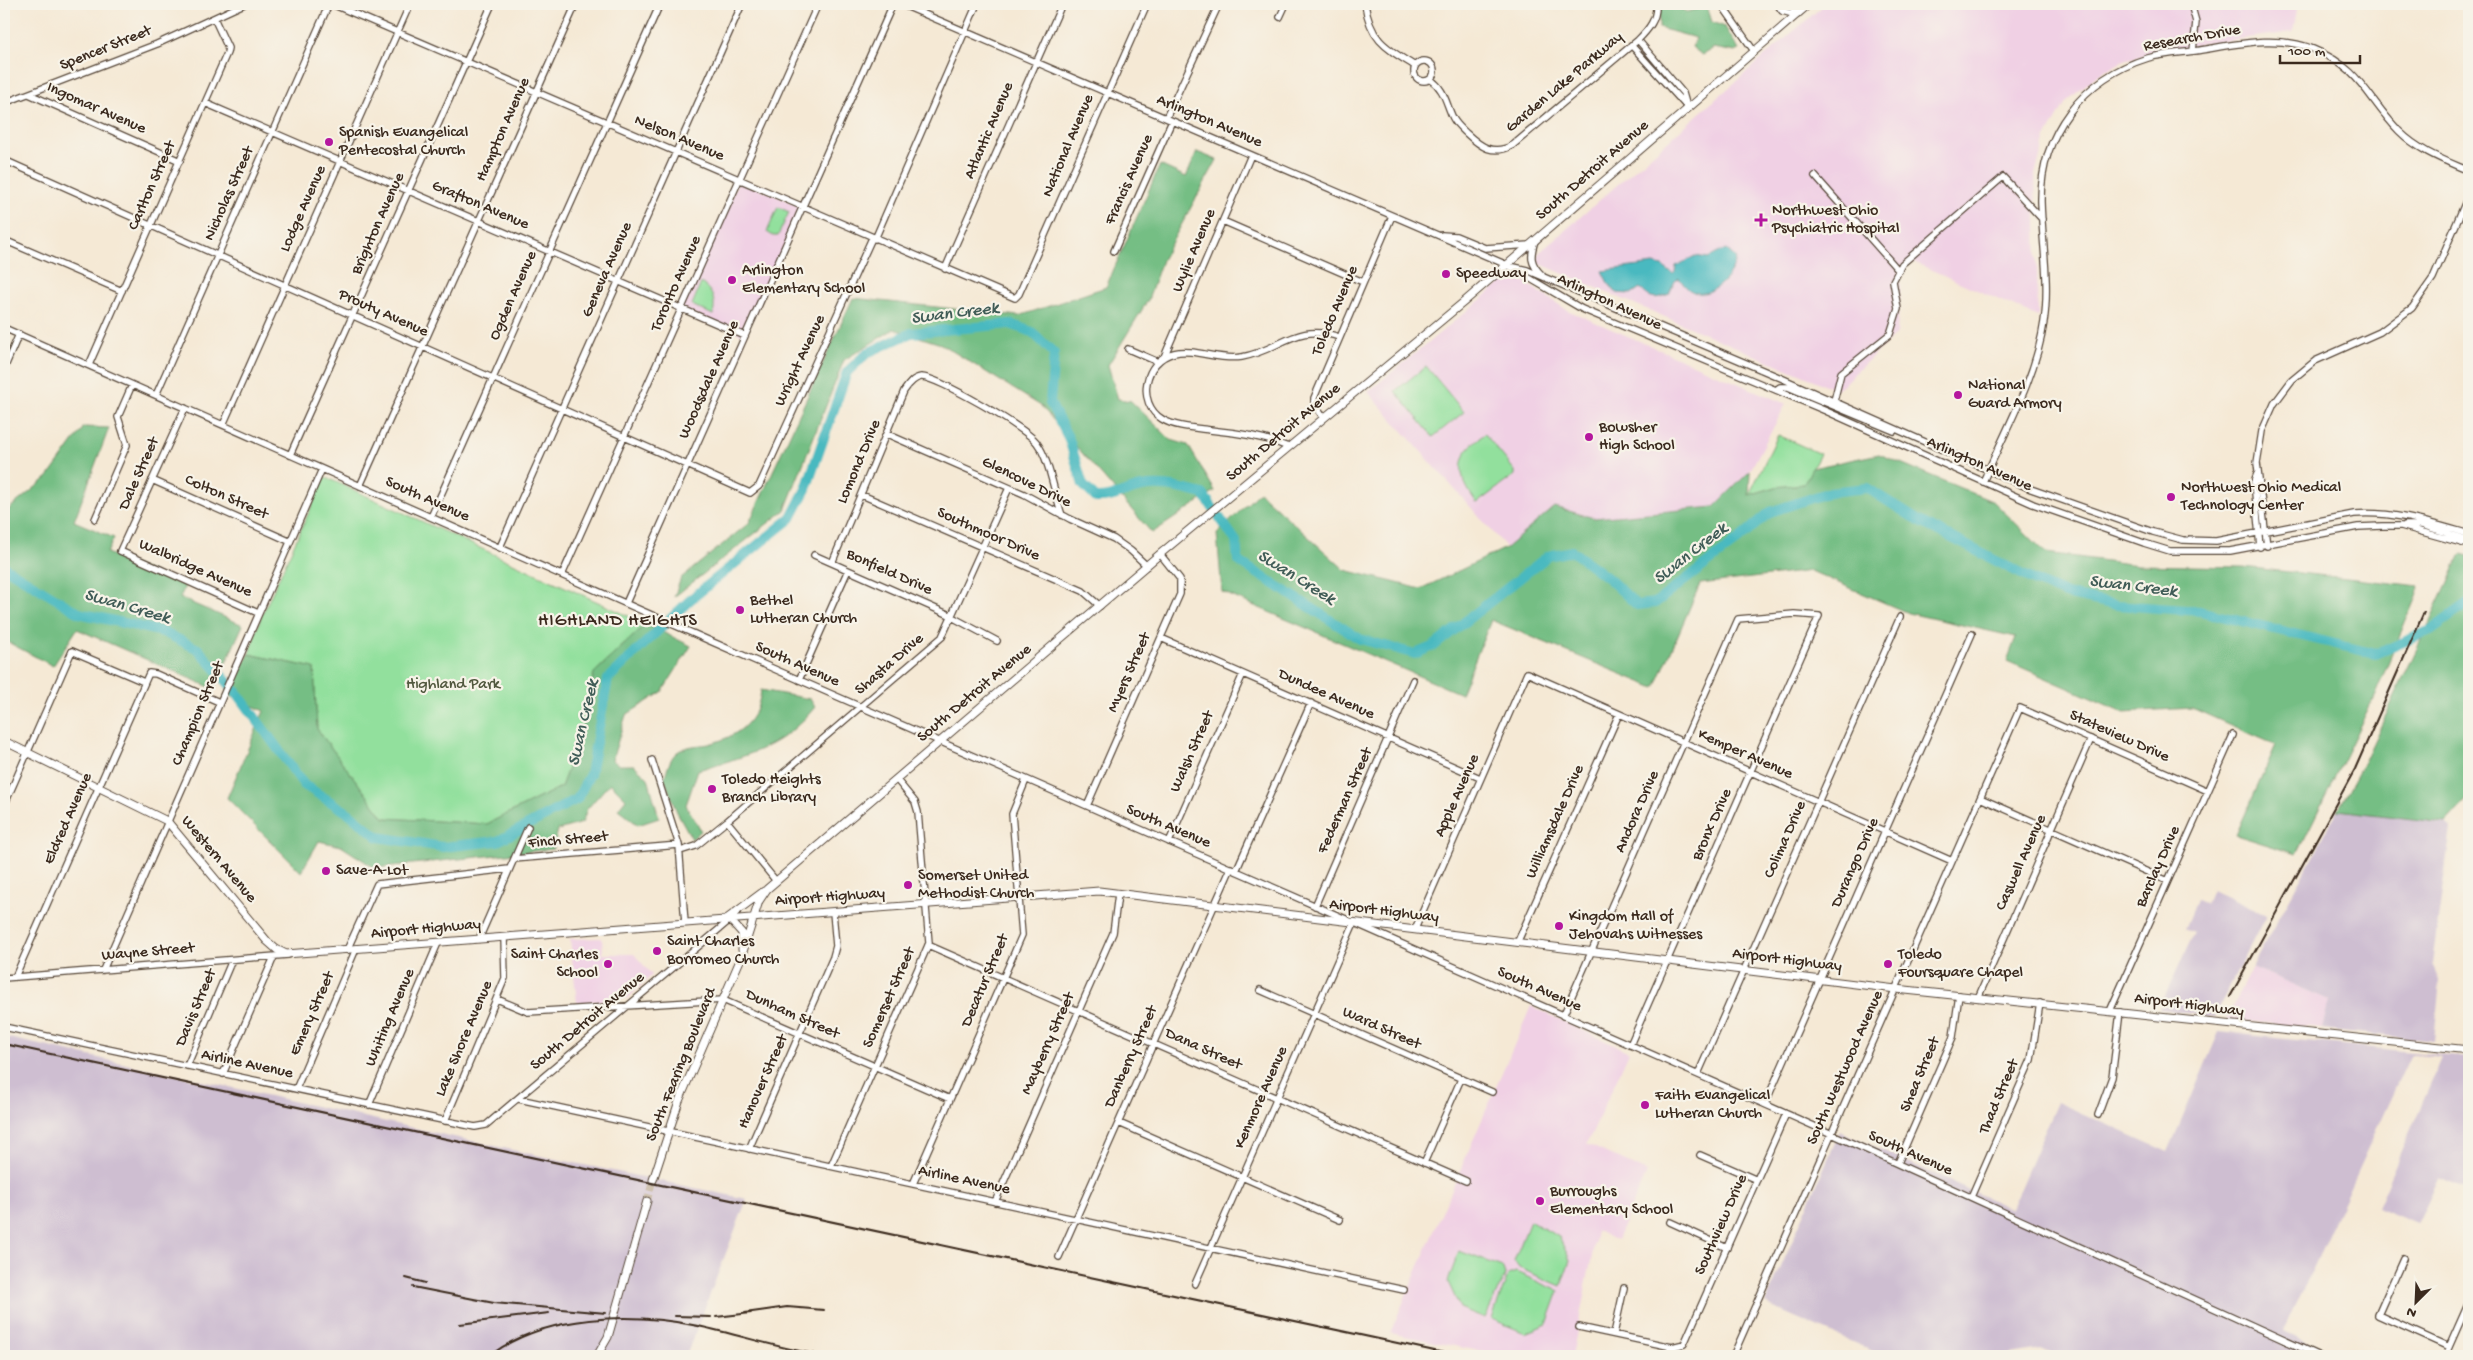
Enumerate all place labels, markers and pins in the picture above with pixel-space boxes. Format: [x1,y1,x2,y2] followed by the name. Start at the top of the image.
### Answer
[338,124,468,161] place label: Spanish Evangelical Pentecostal Church
[323,136,335,148] marker: Spanish Evangelical Pentecostal Church
[1771,202,1899,239] place label: Northwest Ohio Psychiatric Hospital
[1754,213,1768,227] marker: Northwest Ohio Psychiatric Hospital
[742,262,865,299] place label: Arlington Elementary School
[1456,265,1526,284] place label: Speedway
[1440,268,1452,280] marker: Speedway
[726,274,738,286] marker: Arlington Elementary School
[1968,377,2062,414] place label: National Guard Armory
[1952,389,1964,401] marker: National Guard Armory
[1598,419,1675,456] place label: Bowsher High School
[1583,431,1595,443] marker: Bowsher High School
[2180,479,2341,516] place label: Northwest Ohio Medical Technology Center
[2165,491,2177,503] marker: Northwest Ohio Medical Technology Center
[749,592,858,629] place label: Bethel Lutheran Church
[734,604,746,616] marker: Bethel Lutheran Church
[721,771,822,808] place label: Toledo Heights Branch Library
[706,783,718,795] marker: Toledo Heights Branch Library
[336,862,409,881] place label: Save-A-Lot
[320,865,332,877] marker: Save-A-Lot
[918,867,1035,904] place label: Somerset United Methodist Church
[902,879,914,891] marker: Somerset United Methodist Church
[1569,908,1703,945] place label: Kingdom Hall of Jehovahs Witnesses
[1553,920,1565,932] marker: Kingdom Hall of Jehovahs Witnesses
[666,933,780,970] place label: Saint Charles Borromeo Church
[651,945,663,957] marker: Saint Charles Borromeo Church
[511,946,599,983] place label: Saint Charles School
[1897,946,2023,983] place label: Toledo Foursquare Chapel
[602,958,614,970] marker: Saint Charles School
[1882,958,1894,970] marker: Toledo Foursquare Chapel
[1654,1087,1770,1124] place label: Faith Evangelical Lutheran Church
[1639,1099,1651,1111] marker: Faith Evangelical Lutheran Church
[1549,1183,1673,1220] place label: Burroughs Elementary School
[1534,1195,1546,1207] marker: Burroughs Elementary School

